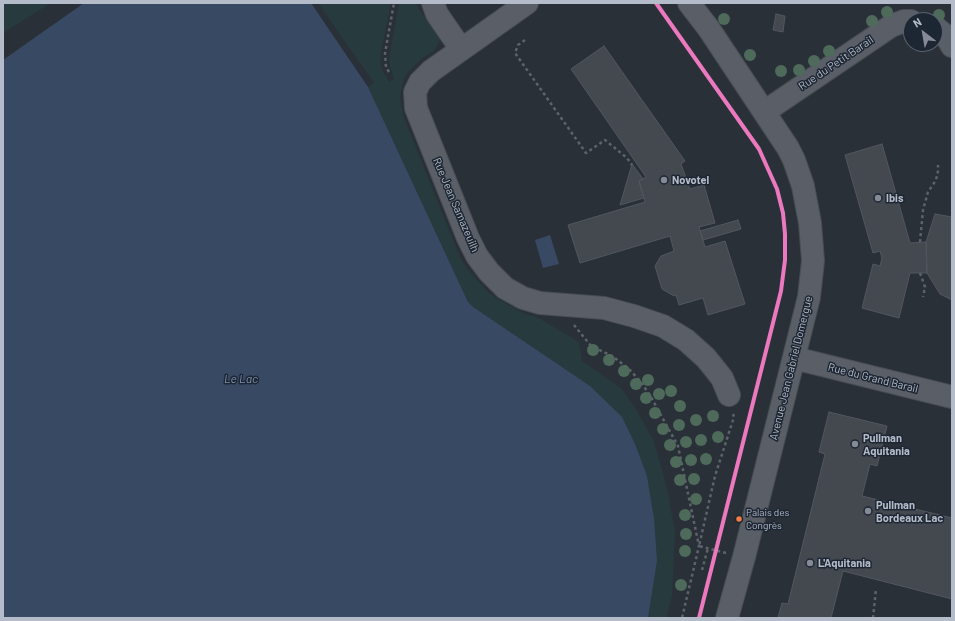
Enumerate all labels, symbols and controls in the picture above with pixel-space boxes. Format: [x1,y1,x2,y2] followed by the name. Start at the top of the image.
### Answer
[903,12,943,52] north arrow
[911,15,924,30] text: N
[796,33,876,93] street label: Rue du Petit Barail
[430,156,482,254] street label: Rue Jean Samazeuilh
[672,173,709,187] place label: Novotel
[659,175,669,185] marker: Novotel
[886,191,903,205] place label: Ibis
[873,193,883,203] marker: Ibis
[767,295,815,441] street label: Avenue Jean Gabriel Domergue
[826,360,920,396] street label: Rue du Grand Barail
[224,372,258,386] water label: Le Lac
[863,431,910,457] place label: Pullman Aquitania
[850,439,860,449] marker: Pullman Aquitania
[876,498,943,524] place label: Pullman Bordeaux Lac
[863,506,873,516] marker: Pullman Bordeaux Lac
[746,507,789,530] place label: Palais des Congrès
[734,514,744,524] marker: Palais des Congrès
[818,556,871,570] place label: L'Aquitania
[805,558,815,568] marker: L'Aquitania

